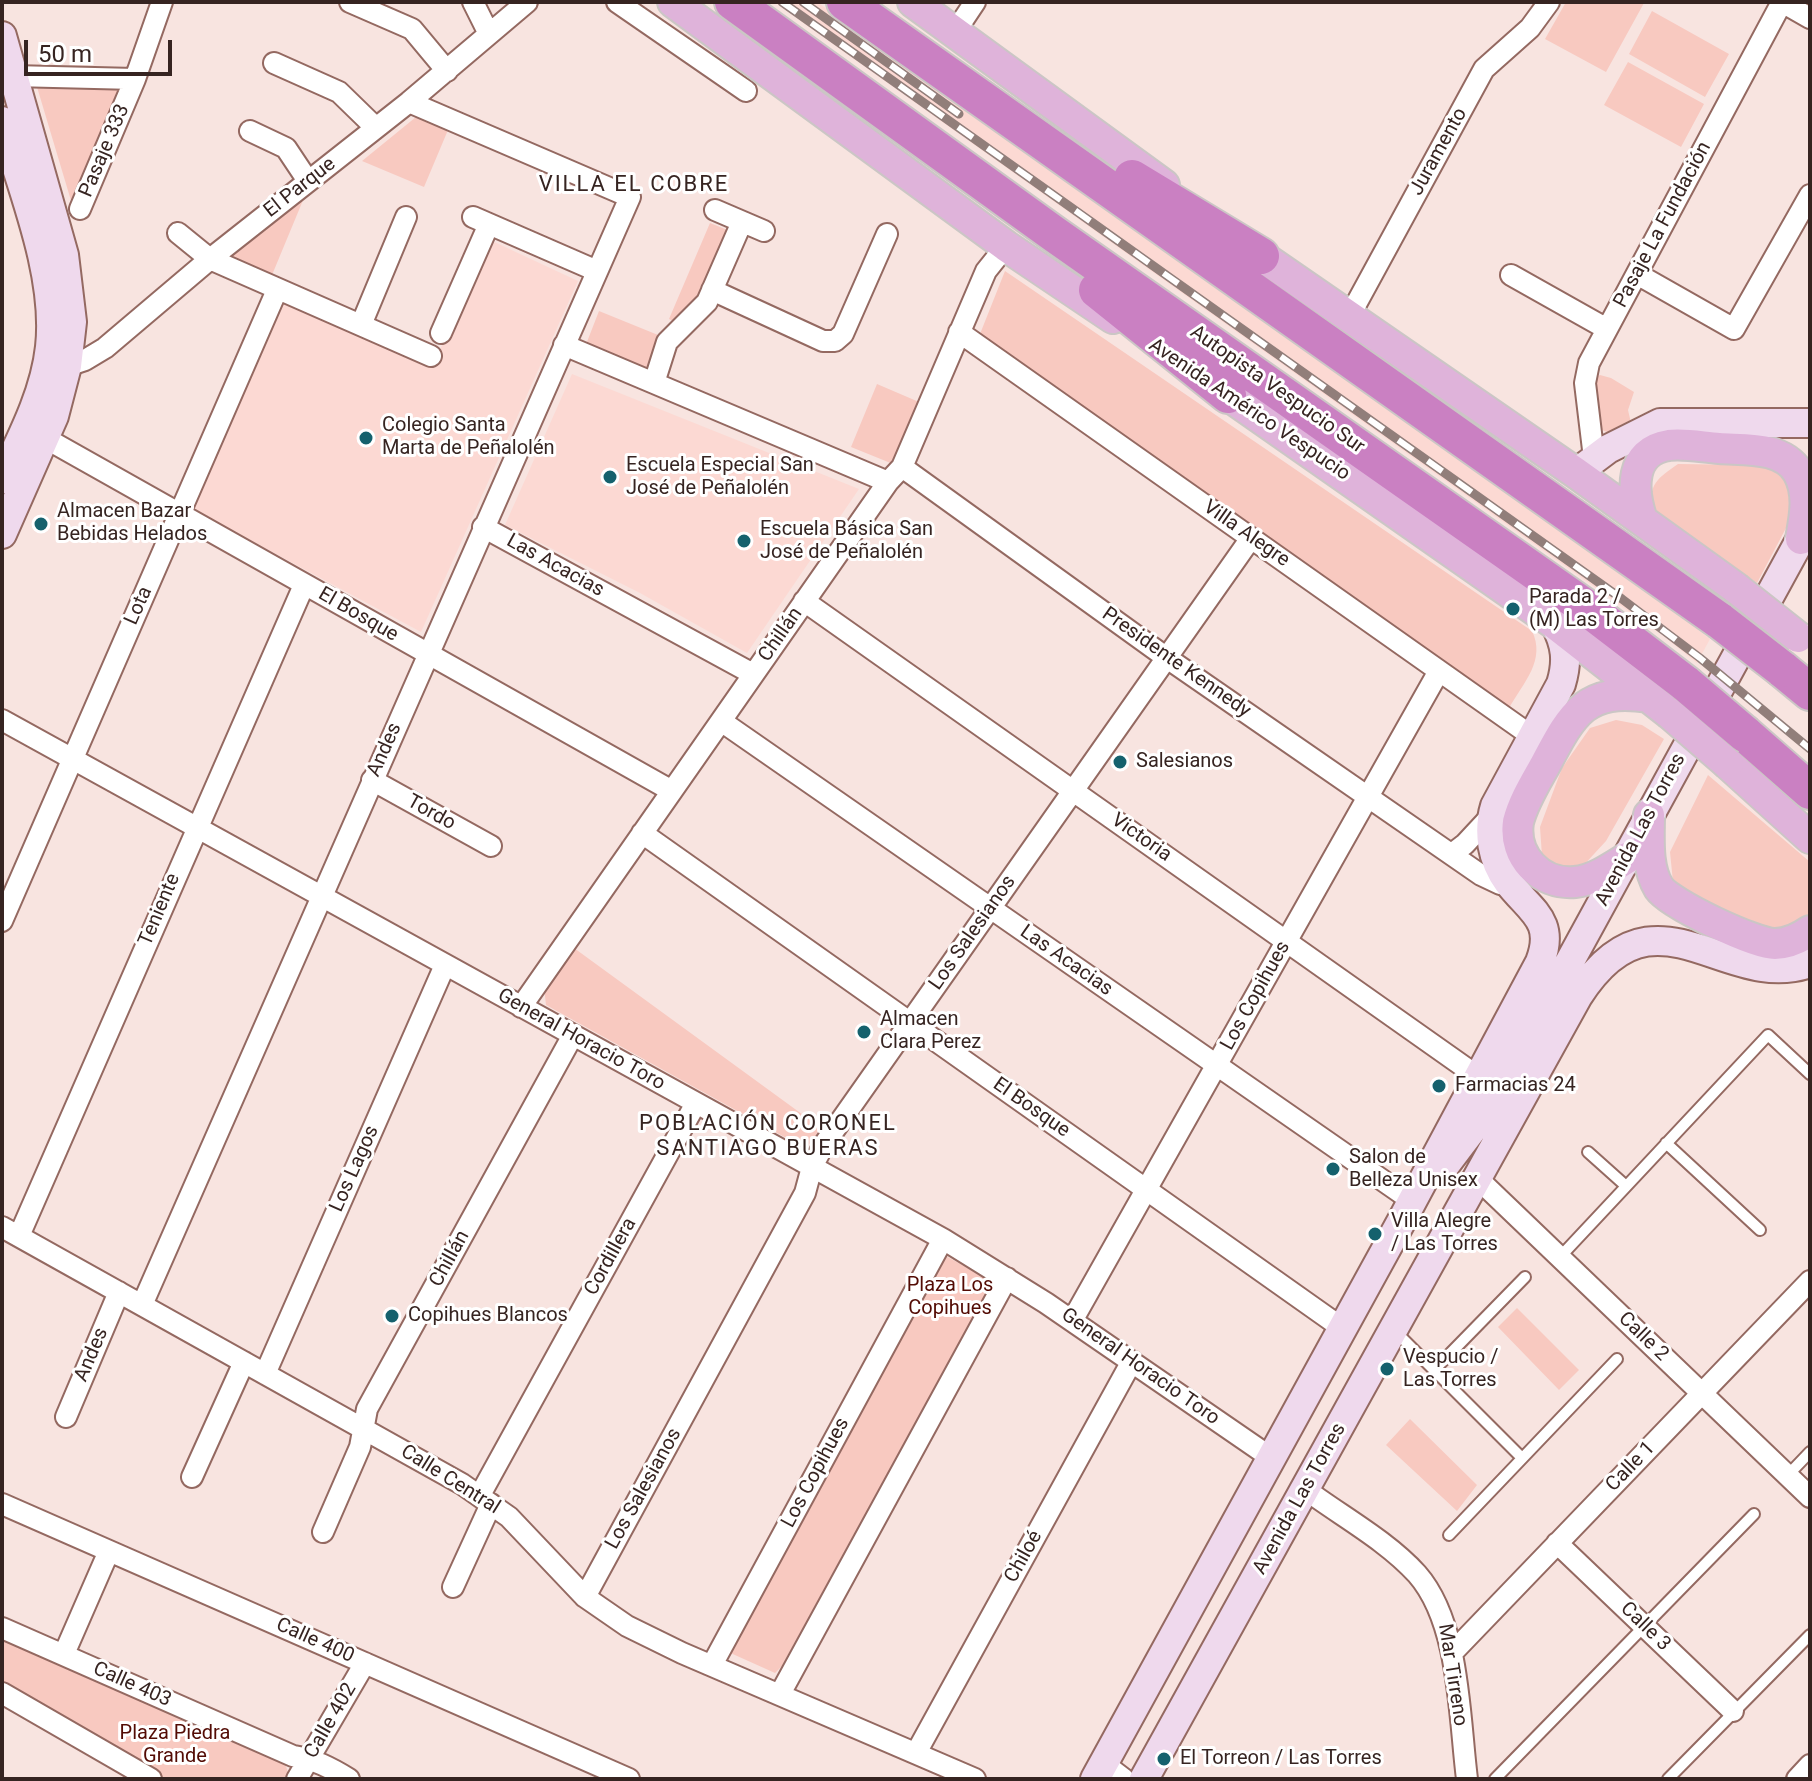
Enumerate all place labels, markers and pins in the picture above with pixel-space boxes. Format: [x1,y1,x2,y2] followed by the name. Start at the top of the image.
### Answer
[382,414,555,461] place label: Colegio Santa Marta de Peñalolén
[357,429,375,447] marker: Colegio Santa Marta de Peñalolén
[626,454,814,501] place label: Escuela Especial San José de Peñalolén
[601,468,619,486] marker: Escuela Especial San José de Peñalolén
[57,500,207,547] place label: Almacen Bazar Bebidas Helados
[32,515,50,533] marker: Almacen Bazar Bebidas Helados
[760,518,933,565] place label: Escuela Básica San José de Peñalolén
[735,532,753,550] marker: Escuela Básica San José de Peñalolén
[1529,586,1659,633] place label: Parada 2 / (M) Las Torres
[1504,600,1522,618] marker: Parada 2 / (M) Las Torres
[1136,750,1233,774] place label: Salesianos
[1111,753,1129,771] marker: Salesianos
[880,1008,981,1055] place label: Almacen Clara Perez
[855,1023,873,1041] marker: Almacen Clara Perez
[1455,1074,1576,1098] place label: Farmacias 24
[1430,1077,1448,1095] marker: Farmacias 24
[1349,1146,1478,1193] place label: Salon de Belleza Unisex
[1324,1160,1342,1178] marker: Salon de Belleza Unisex
[1391,1210,1498,1257] place label: Villa Alegre / Las Torres
[1366,1225,1384,1243] marker: Villa Alegre / Las Torres
[408,1304,568,1328] place label: Copihues Blancos
[383,1307,401,1325] marker: Copihues Blancos
[1403,1346,1498,1393] place label: Vespucio / Las Torres
[1378,1360,1396,1378] marker: Vespucio / Las Torres
[1180,1747,1382,1771] place label: El Torreon / Las Torres
[1155,1750,1173,1768] marker: El Torreon / Las Torres

